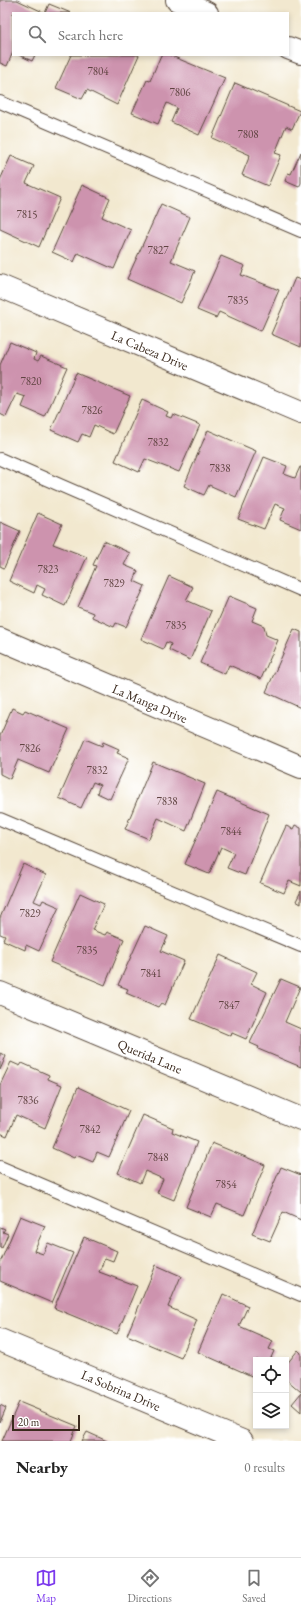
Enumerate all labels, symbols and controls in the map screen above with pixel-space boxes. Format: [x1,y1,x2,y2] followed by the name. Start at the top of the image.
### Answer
[12,12,289,56] search box
[26,23,48,45] icon: search
[58,25,123,44] text: Search here
[87,64,109,78] house number: 7804
[169,85,191,99] house number: 7806
[237,127,259,141] house number: 7808
[16,207,38,221] house number: 7815
[147,243,169,257] house number: 7827
[227,293,249,307] house number: 7835
[109,327,191,374] street label: La Cabeza Drive
[20,374,42,388] house number: 7820
[81,403,103,417] house number: 7826
[147,435,169,449] house number: 7832
[209,461,231,475] house number: 7838
[37,562,59,576] house number: 7823
[103,576,125,590] house number: 7829
[165,618,187,632] house number: 7835
[110,680,190,727] street label: La Manga Drive
[19,741,41,755] house number: 7826
[86,763,108,777] house number: 7832
[156,794,178,808] house number: 7838
[220,824,242,838] house number: 7844
[19,906,41,920] house number: 7829
[76,943,98,957] house number: 7835
[140,966,162,980] house number: 7841
[218,998,240,1012] house number: 7847
[115,1035,185,1078] street label: Querida Lane
[17,1093,39,1107] house number: 7836
[79,1122,101,1136] house number: 7842
[147,1150,169,1164] house number: 7848
[215,1177,237,1191] house number: 7854
[253,1357,289,1429] map controls
[253,1357,289,1393] button: locate
[79,1366,163,1415] street label: La Sobrina Drive
[253,1393,289,1429] button: layers
[12,1413,80,1432] scale bar
[18,1415,39,1429] text: 20 m
[16,1456,68,1478] text: Nearby
[244,1459,285,1476] text: 0 results
[35,1567,57,1605] tab: Map
[128,1567,172,1605] tab: Directions
[242,1567,266,1605] tab: Saved

